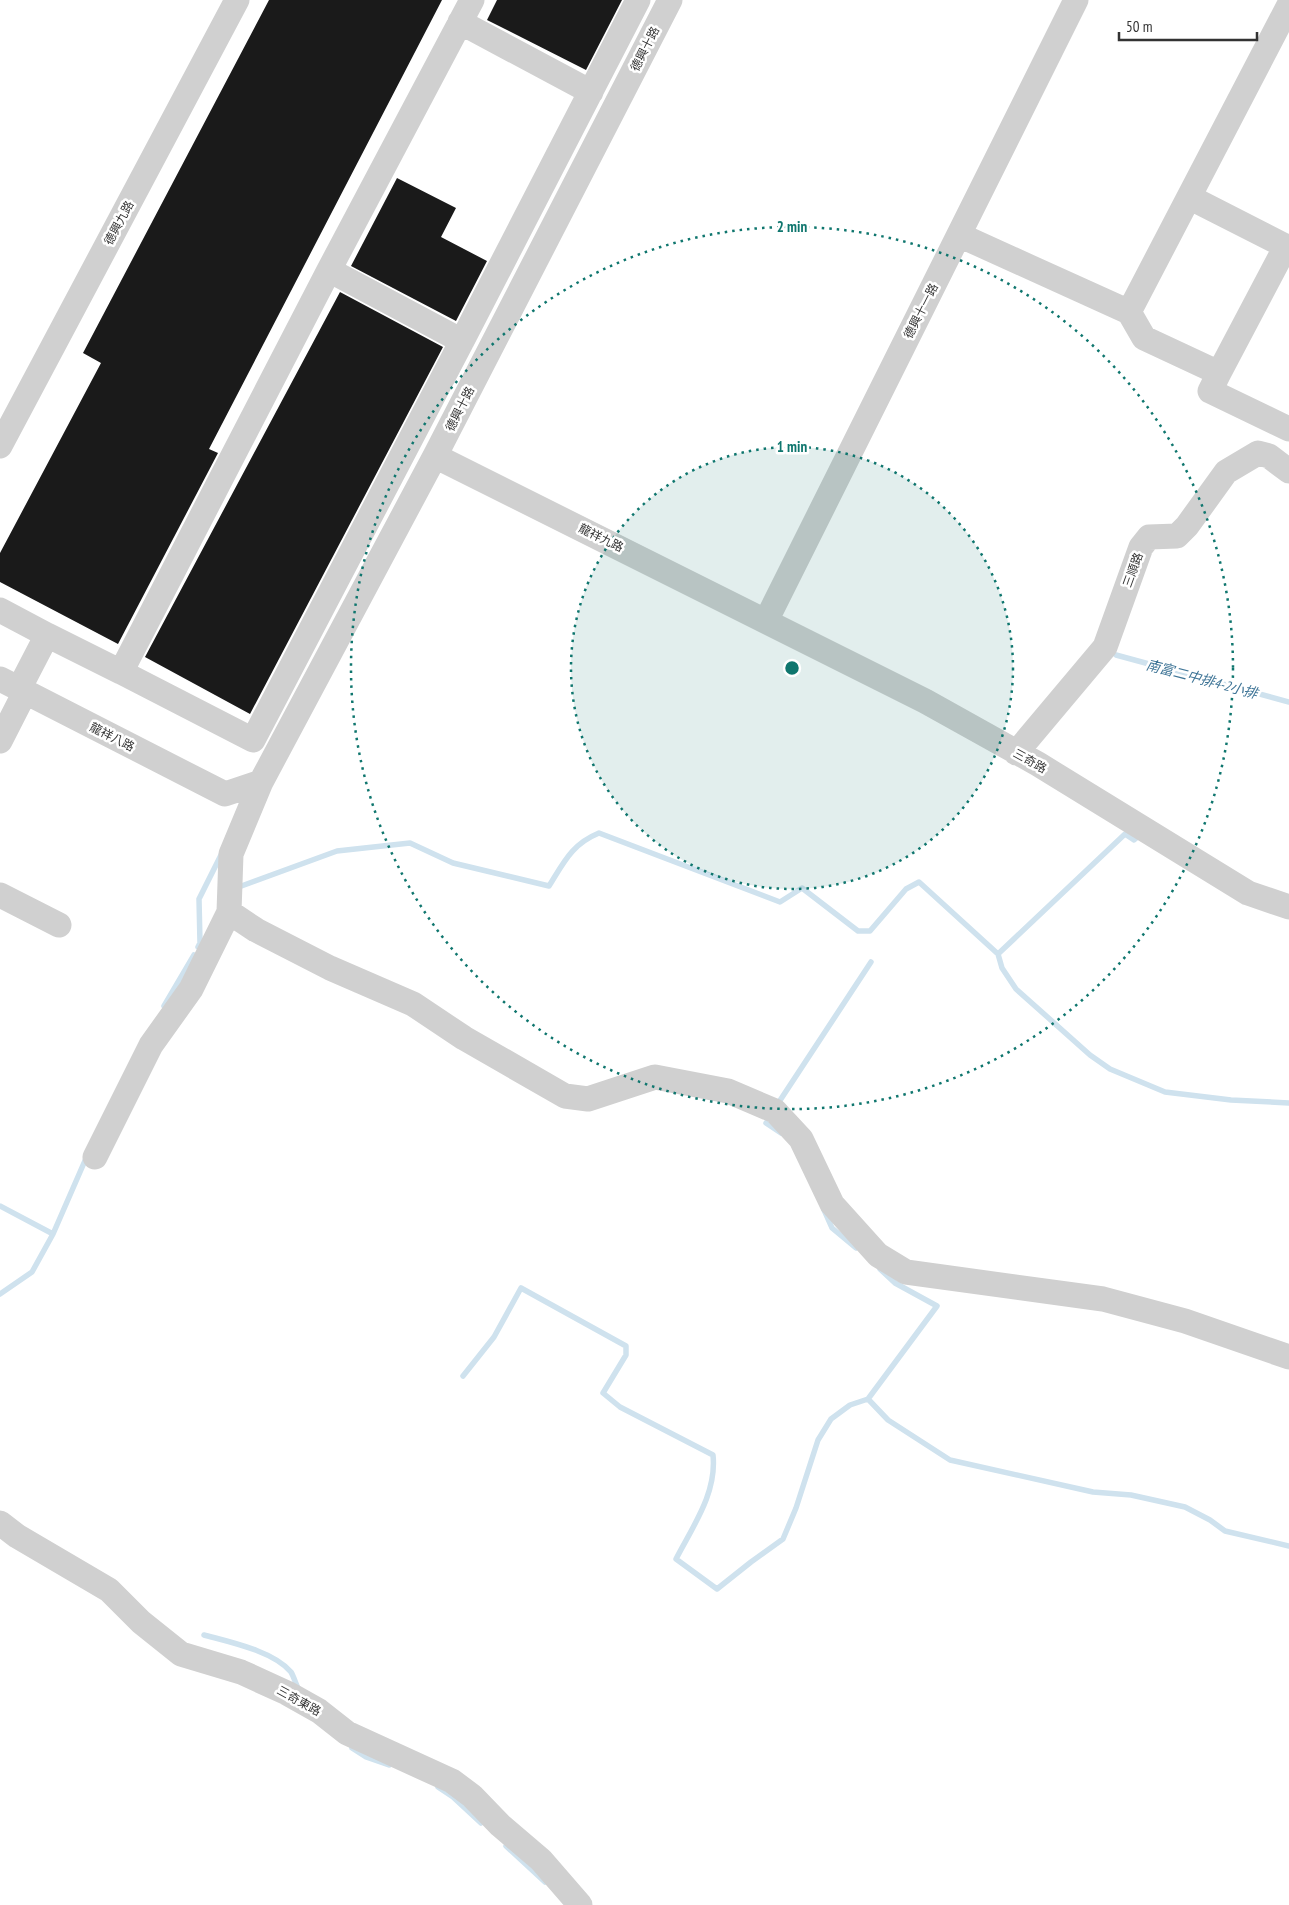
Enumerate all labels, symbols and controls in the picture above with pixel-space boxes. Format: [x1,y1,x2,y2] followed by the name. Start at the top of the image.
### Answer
[1119,10,1256,42] scale bar
[1126,17,1152,36] text: 50 m
[627,24,662,74] street label: 德興十路
[101,198,136,247] street label: 德興九路
[777,217,807,236] text: 2 min
[900,281,941,341] street label: 德興十一路
[442,384,477,434] street label: 德興十路
[777,437,807,456] text: 1 min
[576,520,626,555] street label: 龍祥九路
[1119,550,1146,589] street label: 三順路
[1144,655,1262,703] water label: 南富二中排4-2小排
[783,659,801,677] centre of rings
[87,719,137,754] street label: 龍祥八路
[1011,745,1050,776] street label: 三奇路
[275,1682,324,1719] street label: 三奇東路

